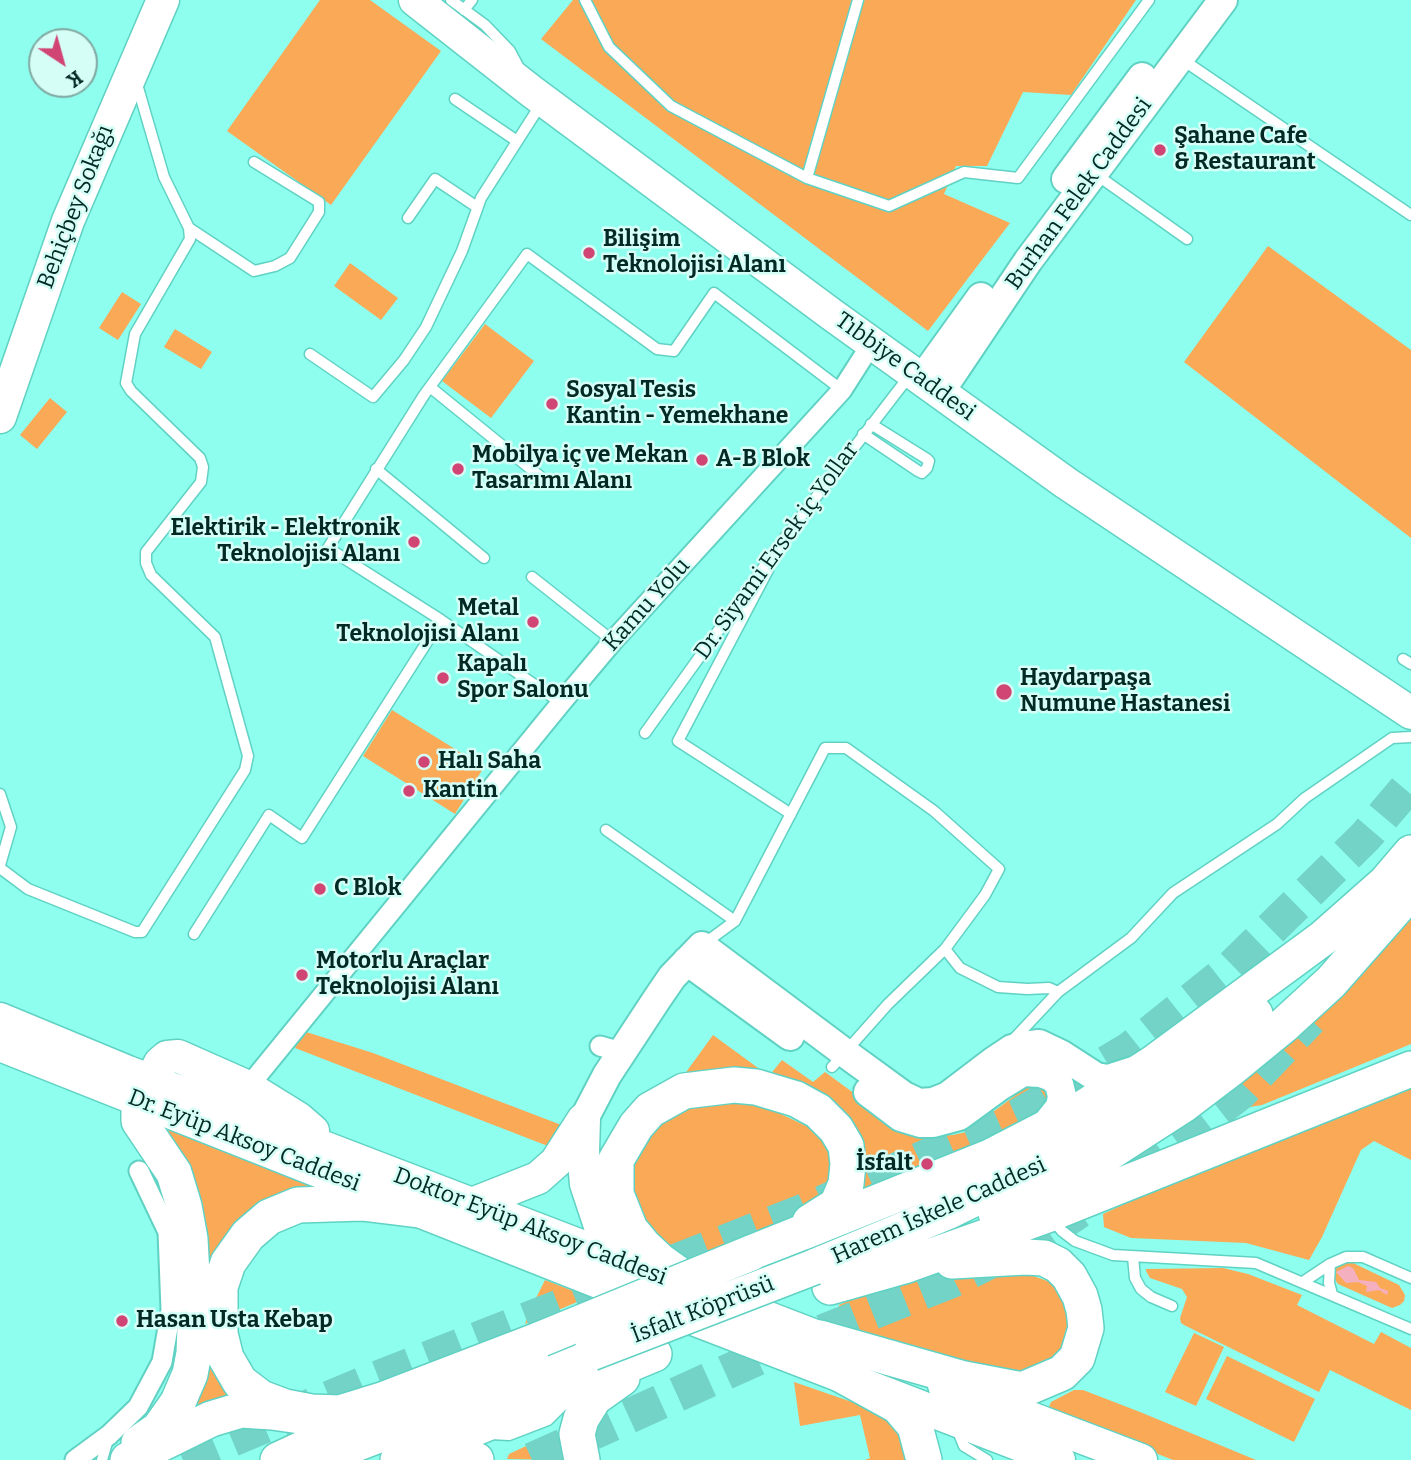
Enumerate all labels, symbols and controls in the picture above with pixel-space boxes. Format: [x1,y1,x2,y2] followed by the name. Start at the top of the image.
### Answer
[28,28,98,98] north arrow
[62,65,87,92] text: K
[1000,93,1158,295] street label: Burhan Felek Caddesi
[32,121,120,293] street label: Behiçbey Sokağı
[1174,123,1316,177] place label: Şahane Cafe & Restaurant
[1152,142,1168,158] marker: Şahane Cafe & Restaurant
[603,226,786,280] place label: Bilişim Teknolojisi Alanı
[581,245,597,261] marker: Bilişim Teknolojisi Alanı
[830,307,980,427] street label: Tıbbiye Caddesi
[566,377,788,431] place label: Sosyal Tesis Kantin - Yemekhane
[544,396,560,412] marker: Sosyal Tesis Kantin - Yemekhane
[689,437,865,665] street label: Dr. Siyami Ersek iç Yollar
[472,442,688,496] place label: Mobilya iç ve Mekan Tasarımı Alanı
[716,446,810,474] place label: A-B Blok
[694,452,710,468] marker: A-B Blok
[450,461,466,477] marker: Mobilya iç ve Mekan Tasarımı Alanı
[170,515,400,569] place label: Elektirik - Elektronik Teknolojisi Alanı
[406,534,422,550] marker: Elektirik - Elektronik Teknolojisi Alanı
[598,553,696,657] street label: Kamu Yolu
[336,595,519,649] place label: Metal Teknolojisi Alanı
[525,614,541,630] marker: Metal Teknolojisi Alanı
[457,651,589,705] place label: Kapalı Spor Salonu
[1020,665,1230,719] place label: Haydarpaşa Numune Hastanesi
[435,670,451,686] marker: Kapalı Spor Salonu
[994,682,1014,702] marker: Haydarpaşa Numune Hastanesi
[438,748,541,776] place label: Halı Saha
[416,754,432,770] marker: Halı Saha
[423,777,498,805] place label: Kantin
[401,783,417,799] marker: Kantin
[334,875,401,903] place label: C Blok
[312,881,328,897] marker: C Blok
[316,948,499,1002] place label: Motorlu Araçlar Teknolojisi Alanı
[294,967,310,983] marker: Motorlu Araçlar Teknolojisi Alanı
[124,1084,364,1198] street label: Dr. Eyüp Aksoy Caddesi
[856,1150,913,1178] place label: İsfalt
[828,1151,1050,1271] street label: Harem İskele Caddesi
[919,1156,935,1172] marker: İsfalt
[390,1162,670,1292] street label: Doktor Eyüp Aksoy Caddesi
[628,1270,778,1350] street label: İsfalt Köprüsü
[136,1307,333,1335] place label: Hasan Usta Kebap
[114,1313,130,1329] marker: Hasan Usta Kebap

